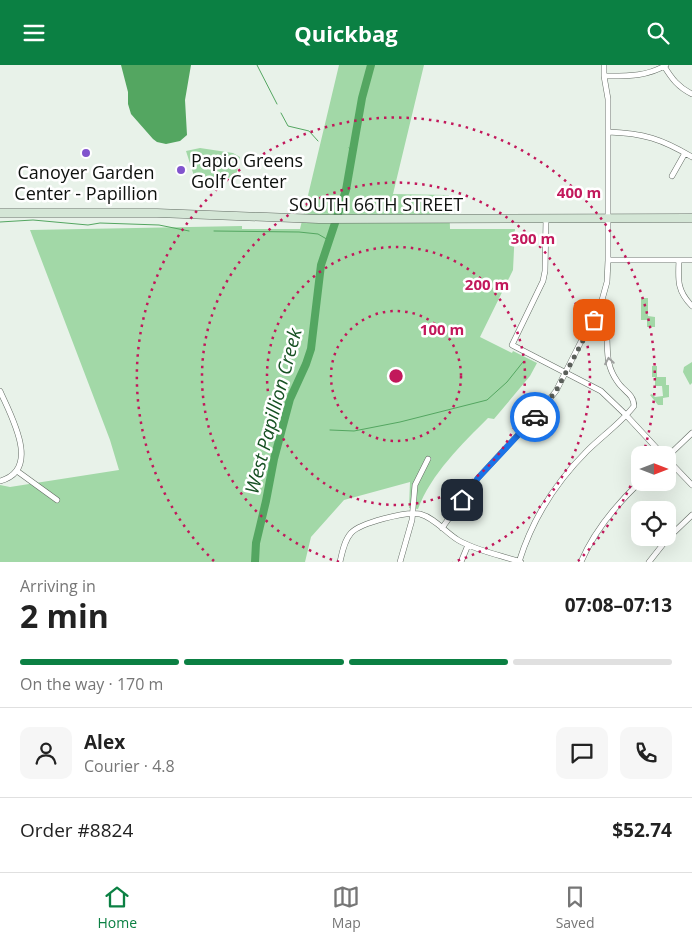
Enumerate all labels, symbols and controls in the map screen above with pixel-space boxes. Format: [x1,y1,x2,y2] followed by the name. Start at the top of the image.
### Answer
[294,18,398,48] text: Quickbag
[20,19,48,47] icon: menu
[644,19,672,47] icon: search
[80,147,92,159] marker: Canoyer Garden Center - Papillion
[191,148,303,193] place label: Papio Greens Golf Center
[14,160,158,205] place label: Canoyer Garden Center - Papillion
[175,164,187,176] marker: Papio Greens Golf Center
[557,182,601,202] text: 400 m
[289,192,463,216] street label: SOUTH 66TH STREET
[511,228,555,248] text: 300 m
[465,274,509,294] text: 200 m
[573,299,615,341] pin
[580,306,608,334] icon: bag
[420,319,464,339] text: 100 m
[238,325,308,497] water label: West Papillion Creek
[604,357,614,366] one-way arrow
[387,367,405,385] centre of rings
[510,392,560,442] courier
[521,403,549,431] icon: car
[631,446,676,491] north arrow
[631,446,676,546] map controls
[441,479,483,521] pin
[448,486,476,514] icon: home
[631,501,676,546] button: locate
[20,575,96,597] text: Arriving in
[565,592,672,618] text: 07:08–07:13
[20,594,109,637] text: 2 min
[20,673,163,695] text: On the way · 170 m
[20,727,72,779] button: person
[556,727,608,779] button: chat
[620,727,672,779] button: phone
[84,729,125,755] text: Alex
[84,755,175,777] text: Courier · 4.8
[20,817,133,843] text: Order #8824
[612,817,672,843] text: $52.74
[97,883,137,932] tab: Home
[332,883,361,932] tab: Map
[556,883,595,932] tab: Saved

